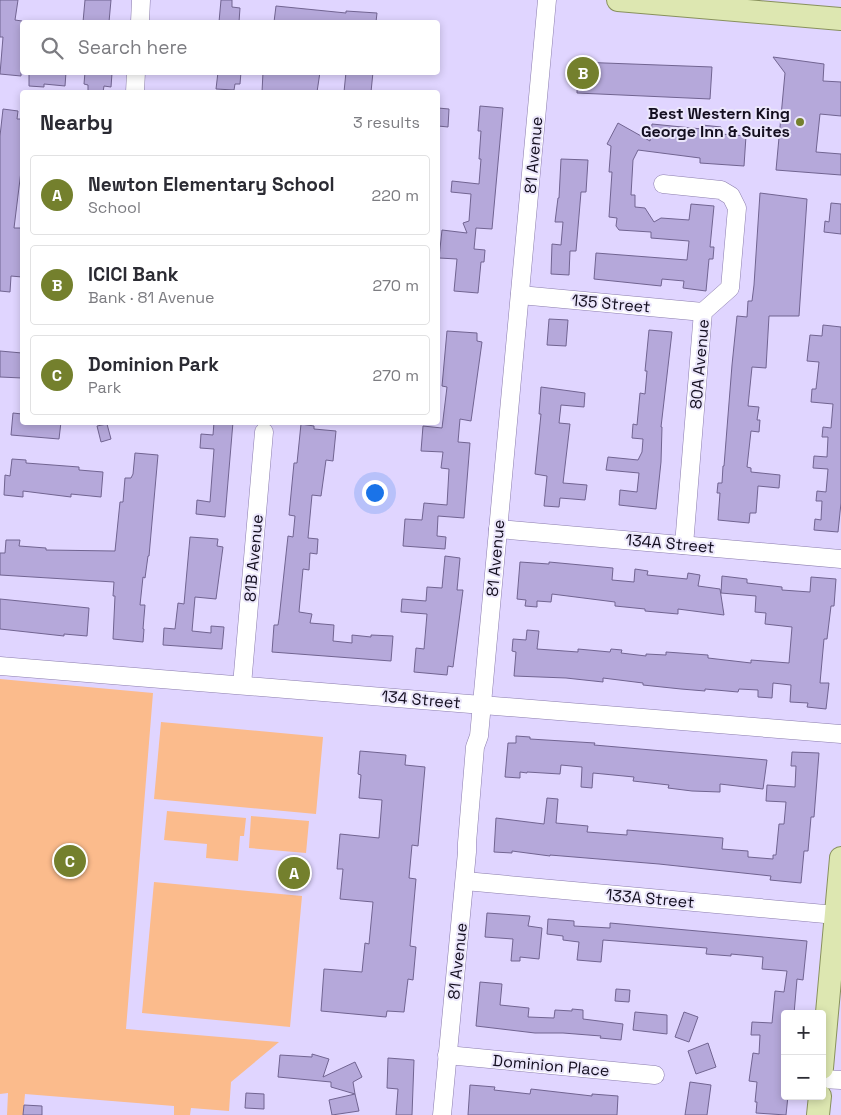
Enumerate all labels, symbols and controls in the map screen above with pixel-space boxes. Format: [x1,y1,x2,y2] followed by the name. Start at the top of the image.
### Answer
[20,20,440,75] search box
[38,34,66,62] icon: search
[78,35,188,60] text: Search here
[567,54,599,92] pin: B
[641,103,790,142] place label: Best Western King George Inn & Suites
[40,109,113,136] text: Nearby
[353,112,420,133] text: 3 results
[520,116,547,194] street label: 81 Avenue
[794,116,806,128] marker: Best Western King George Inn & Suites
[88,172,335,197] text: Newton Elementary School
[52,185,62,206] text: A
[372,185,419,206] text: 220 m
[88,197,141,218] text: School
[88,262,178,287] text: ICICI Bank
[52,275,62,296] text: B
[372,275,419,296] text: 270 m
[88,287,214,308] text: Bank · 81 Avenue
[571,290,651,317] street label: 135 Street
[685,318,714,410] street label: 80A Avenue
[88,352,219,377] text: Dominion Park
[52,365,62,386] text: C
[372,365,419,386] text: 270 m
[88,377,121,398] text: Park
[362,480,388,506] your location
[239,513,268,603] street label: 81B Avenue
[482,519,509,597] street label: 81 Avenue
[625,529,715,558] street label: 134A Street
[381,686,461,713] street label: 134 Street
[54,842,86,880] pin: C
[278,854,310,892] pin: A
[605,884,695,913] street label: 133A Street
[443,922,472,1000] street label: 81 Avenue
[781,1010,826,1100] map controls
[781,1010,826,1055] button: +
[492,1050,610,1081] street label: Dominion Place
[781,1055,826,1100] button: −

